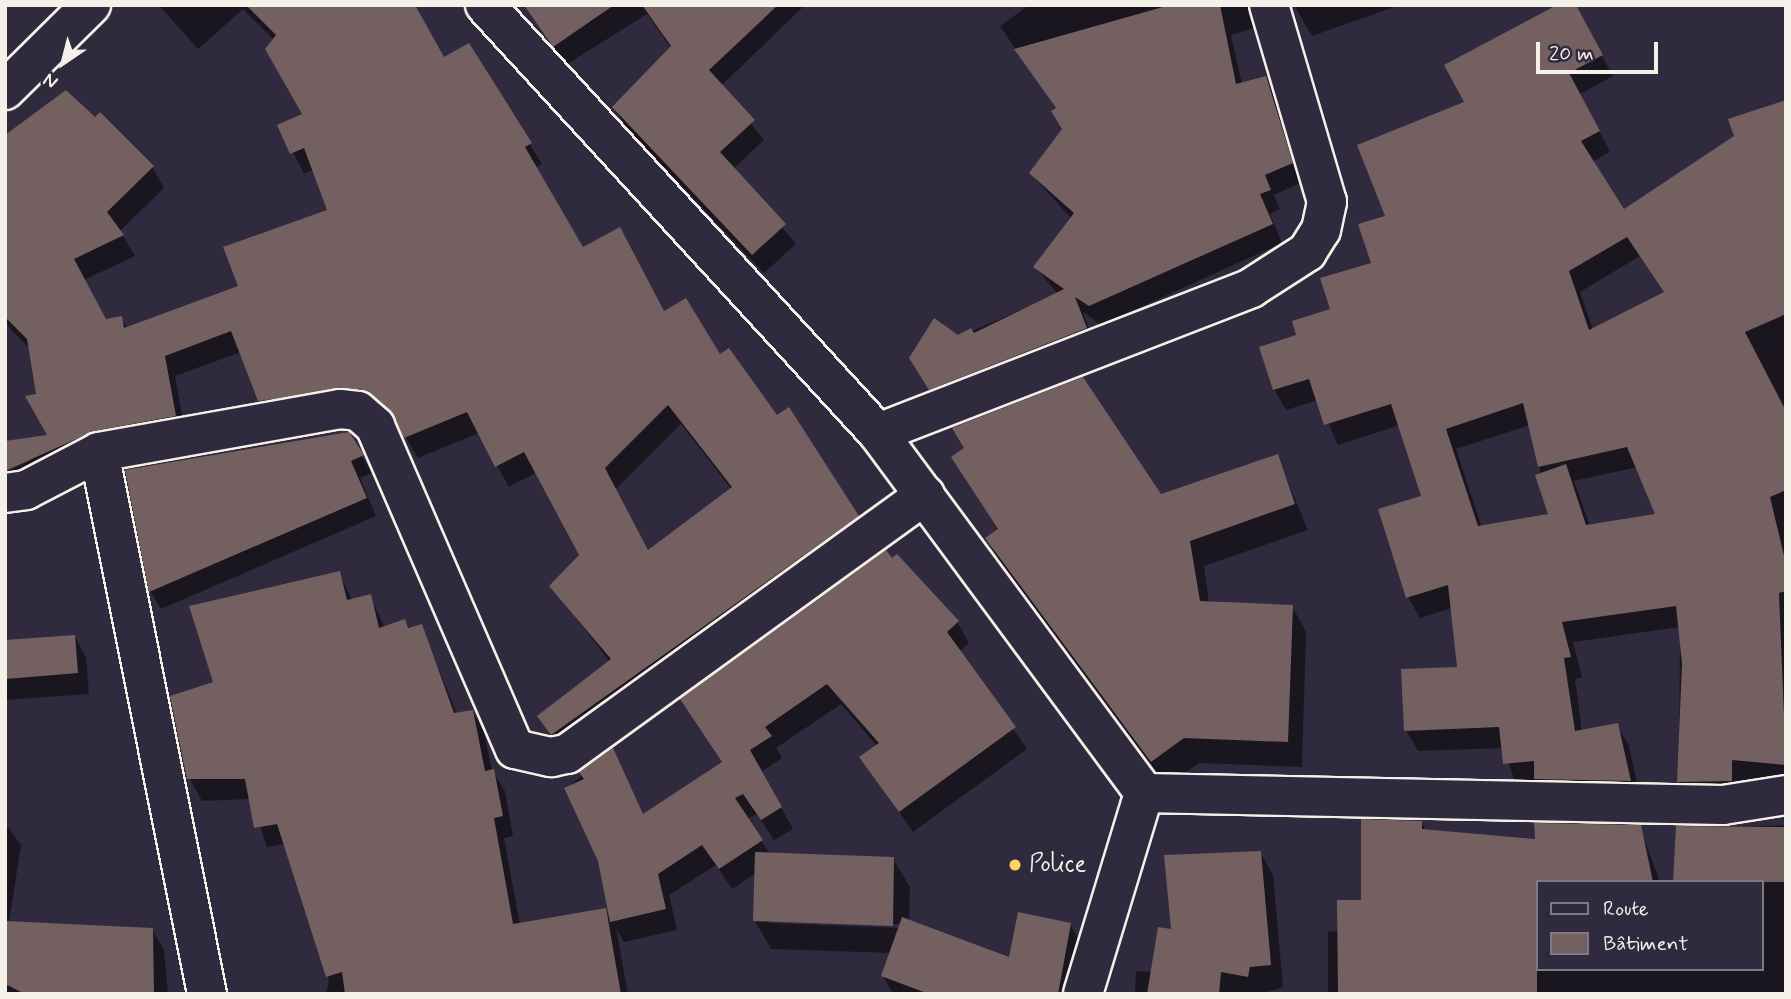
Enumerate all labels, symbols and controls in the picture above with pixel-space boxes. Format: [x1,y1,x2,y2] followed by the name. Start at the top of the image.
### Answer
[28,28,98,98] north arrow
[1539,28,1662,72] scale bar
[1549,40,1594,68] text: 20 m
[38,67,63,94] text: N
[1029,851,1086,879] place label: Police
[1007,857,1023,873] marker: Police
[1536,880,1763,971] legend
[1603,895,1649,923] text: Route
[1603,930,1688,958] text: Bâtiment

